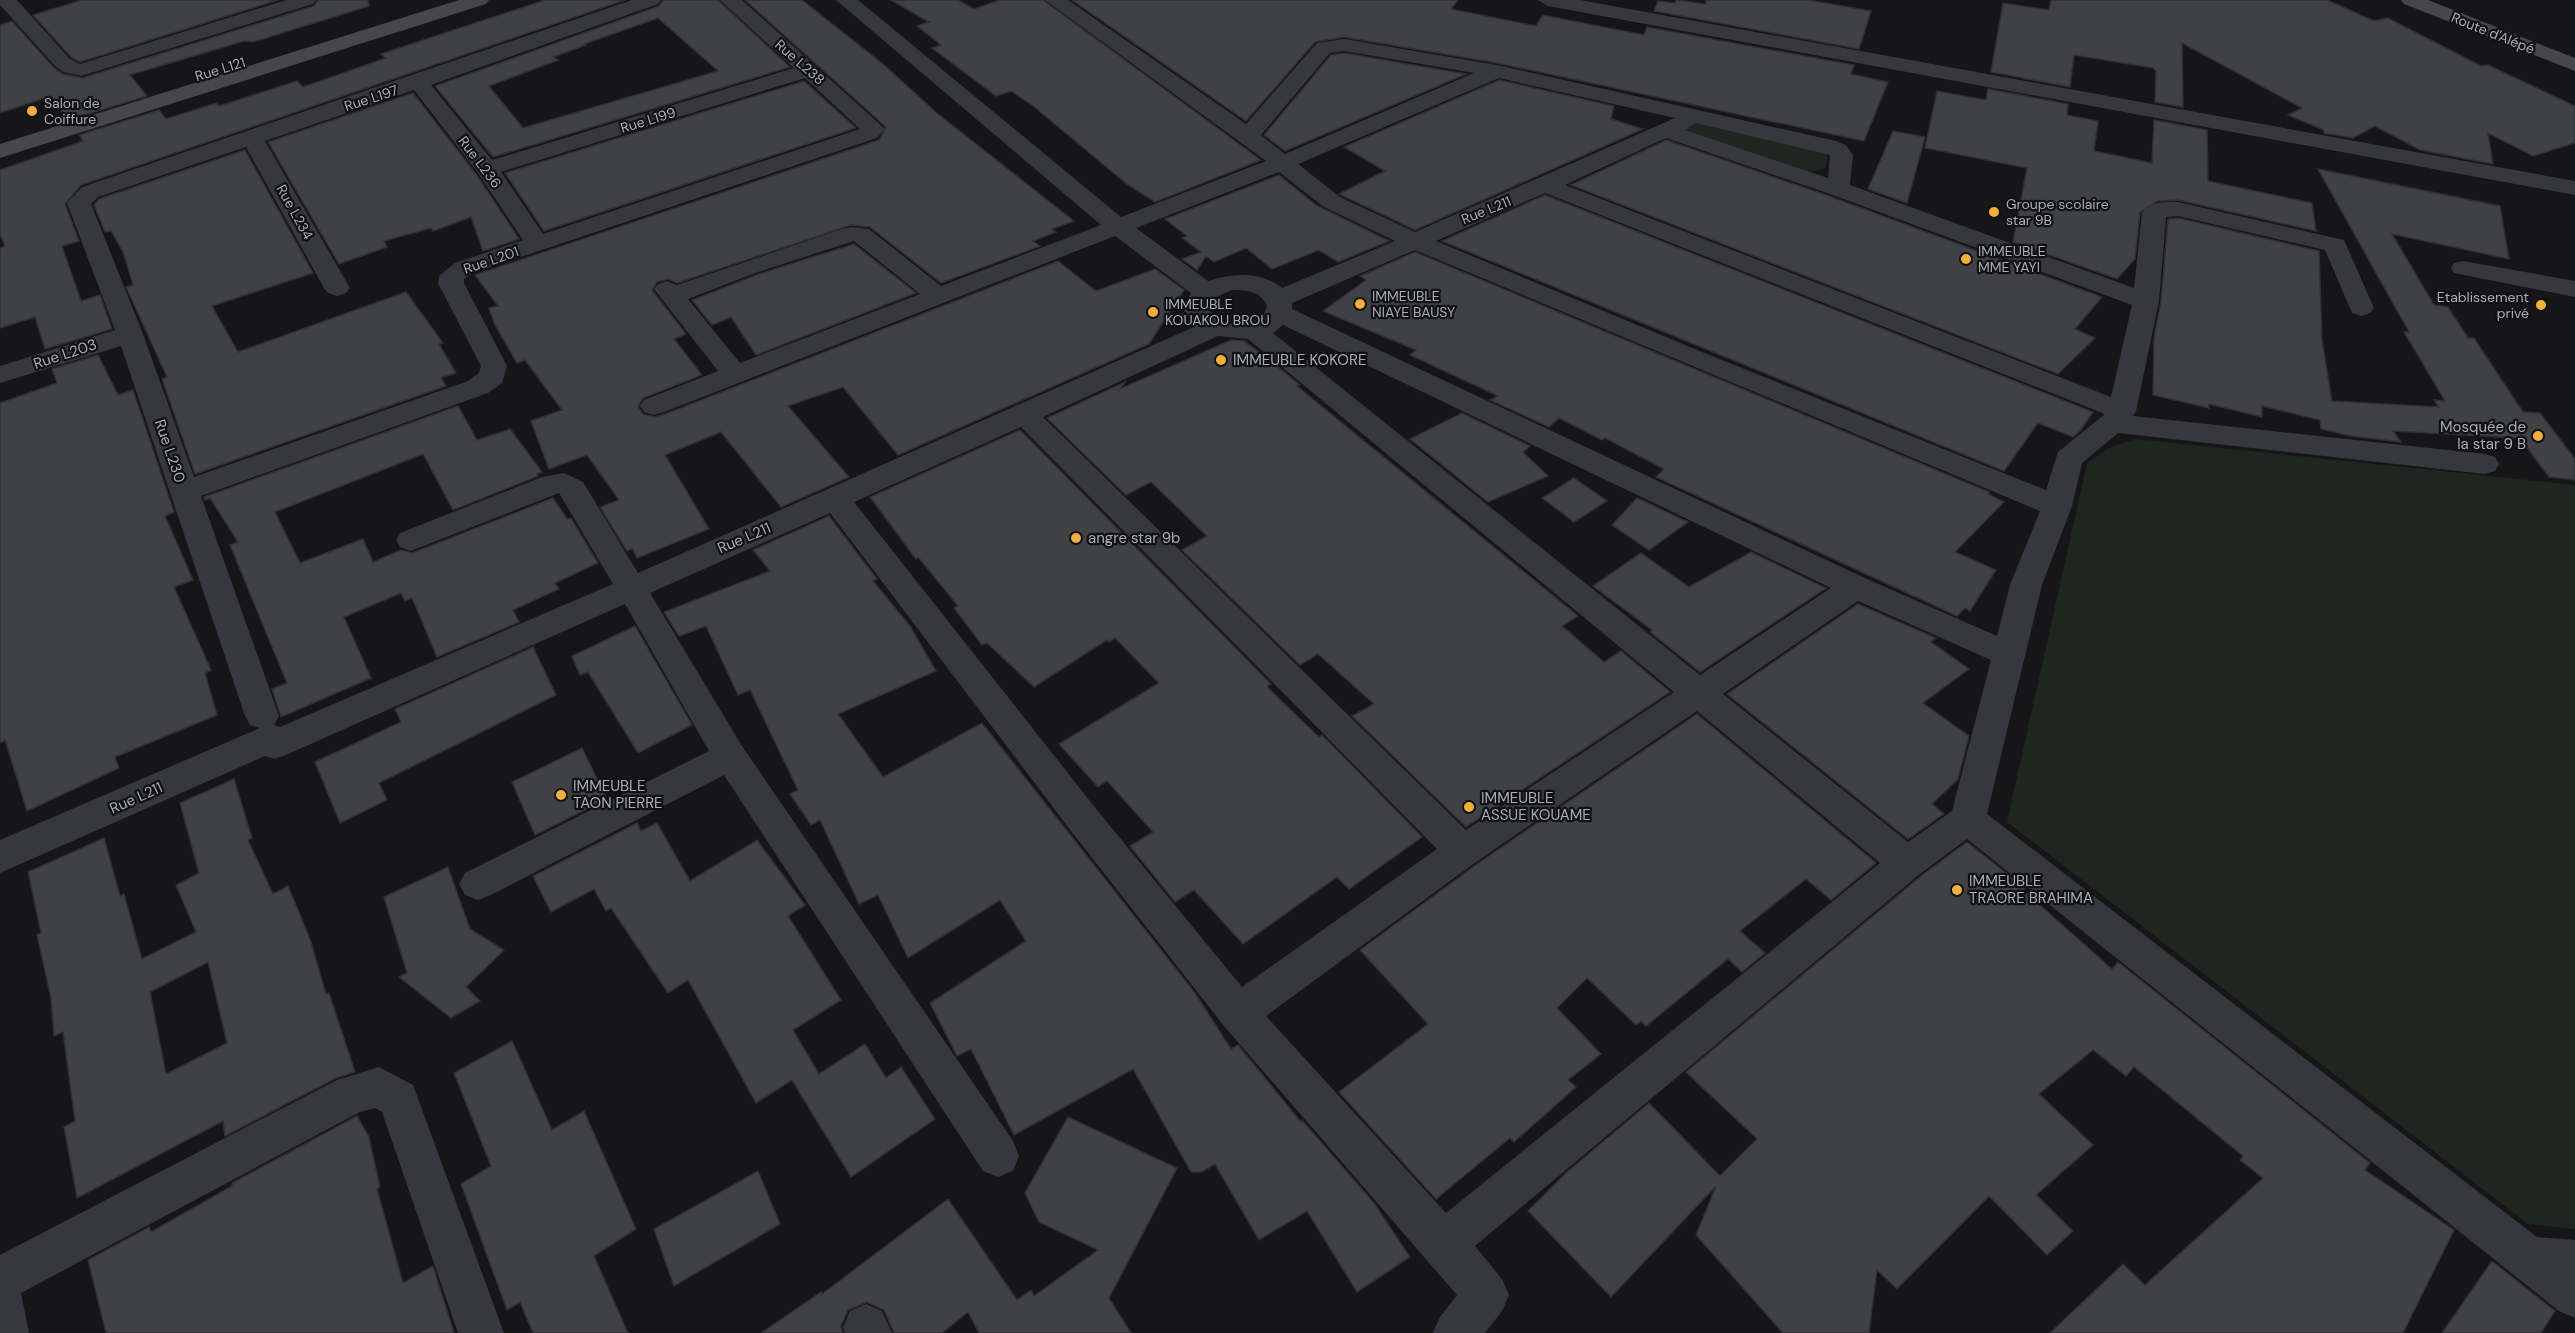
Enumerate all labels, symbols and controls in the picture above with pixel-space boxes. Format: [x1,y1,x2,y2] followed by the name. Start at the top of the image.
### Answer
[2449,8,2537,58] street label: Route d'Alépé
[771,35,829,89] street label: Rue L238
[193,53,247,85] street label: Rue L121
[342,81,400,115] street label: Rue L197
[44,94,100,128] place label: Salon de Coiffure
[618,103,678,137] street label: Rue L199
[25,104,39,118] marker: Salon de Coiffure
[455,132,505,192] street label: Rue L236
[273,181,318,243] street label: Rue L234
[1458,192,1514,228] street label: Rue L211
[2006,195,2109,229] place label: Groupe scolaire star 9B
[1987,205,2001,219] marker: Groupe scolaire star 9B
[461,242,521,278] street label: Rue L201
[1978,242,2046,276] place label: IMMEUBLE MME YAYI
[1959,252,1973,266] marker: IMMEUBLE MME YAYI
[1372,287,1455,321] place label: IMMEUBLE NIAYE BAUSY
[2437,288,2529,322] place label: Etablissement privé
[1165,295,1270,329] place label: IMMEUBLE KOUAKOU BROU
[1353,297,1367,311] marker: IMMEUBLE NIAYE BAUSY
[2534,298,2548,312] marker: Etablissement privé
[1146,305,1160,319] marker: IMMEUBLE KOUAKOU BROU
[31,334,99,374] street label: Rue L203
[1233,350,1366,370] place label: IMMEUBLE KOKORE
[1214,353,1228,367] marker: IMMEUBLE KOKORE
[150,417,190,485] street label: Rue L230
[2440,417,2526,454] place label: Mosquée de la star 9 B
[2531,429,2545,443] marker: Mosquée de la star 9 B
[714,518,774,558] street label: Rue L211
[1088,528,1181,548] place label: angre star 9b
[1069,531,1083,545] marker: angre star 9b
[573,776,663,813] place label: IMMEUBLE TAON PIERRE
[106,777,166,819] street label: Rue L211
[554,788,568,802] marker: IMMEUBLE TAON PIERRE
[1481,788,1591,825] place label: IMMEUBLE ASSUE KOUAME
[1462,800,1476,814] marker: IMMEUBLE ASSUE KOUAME
[1969,871,2093,908] place label: IMMEUBLE TRAORE BRAHIMA
[1950,883,1964,897] marker: IMMEUBLE TRAORE BRAHIMA

